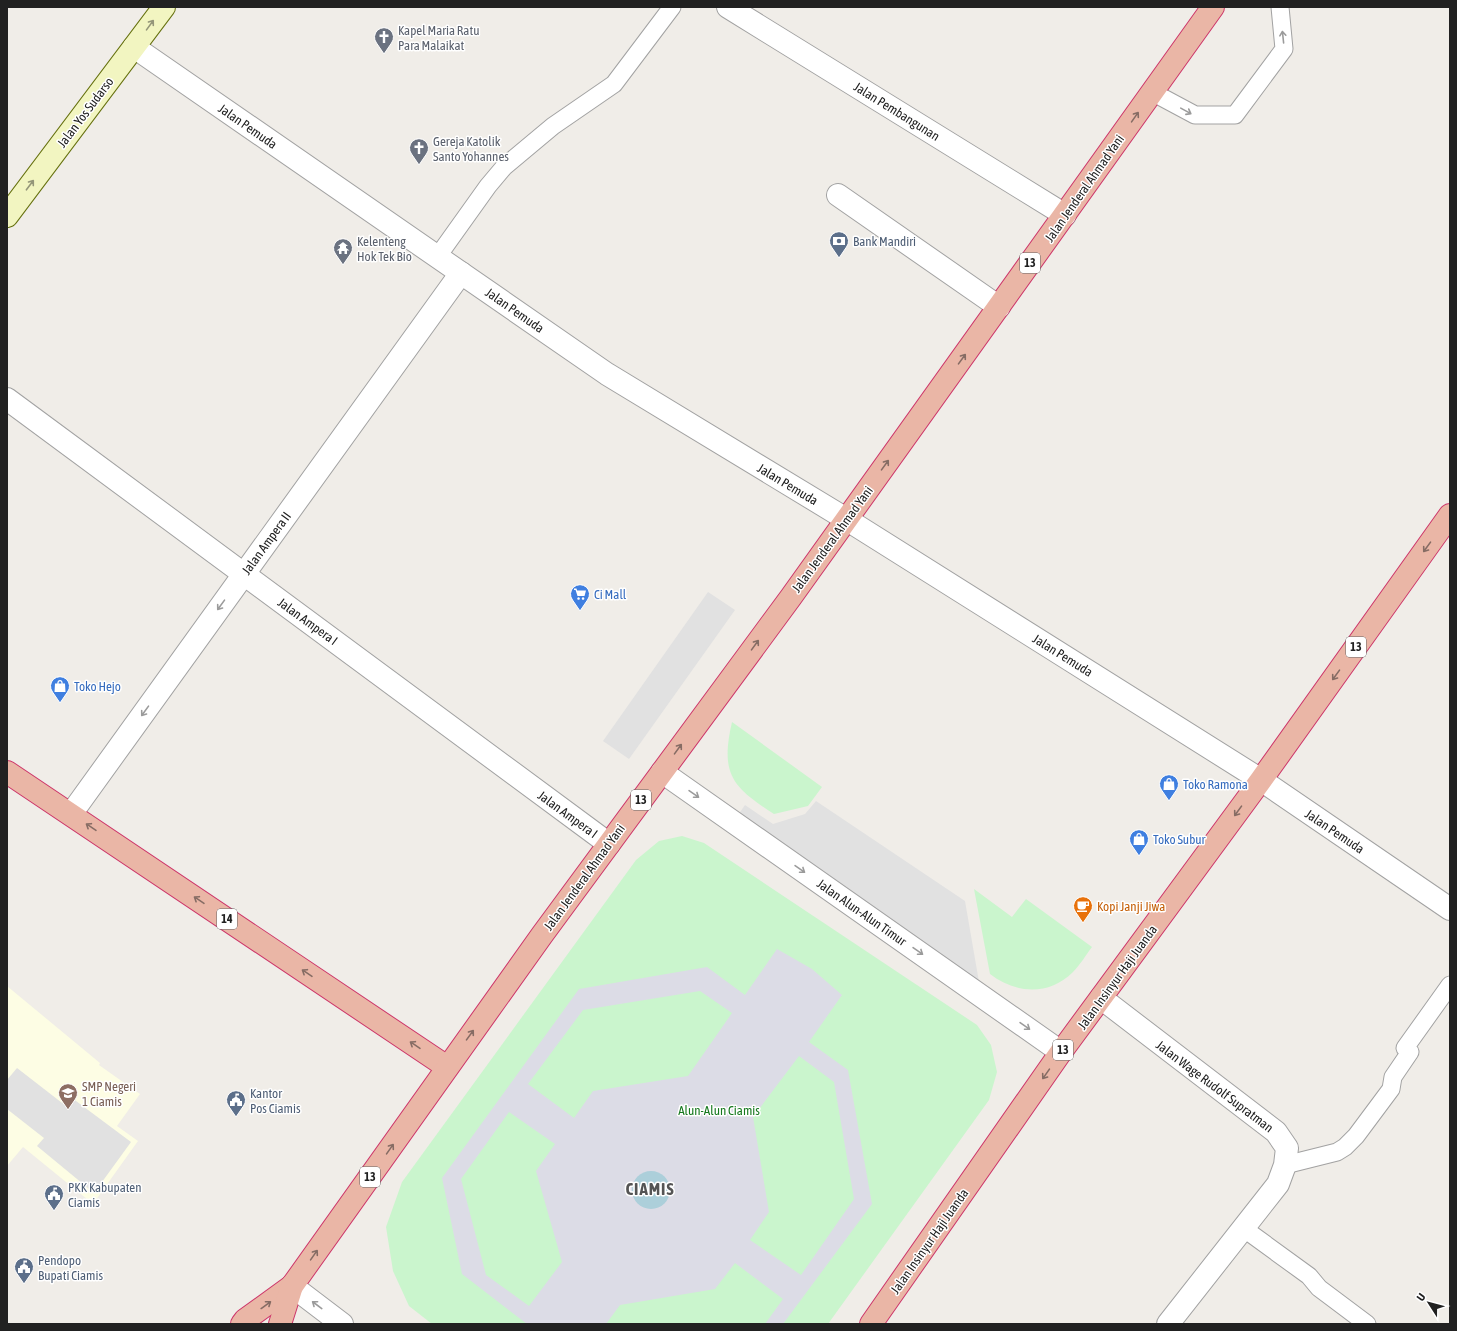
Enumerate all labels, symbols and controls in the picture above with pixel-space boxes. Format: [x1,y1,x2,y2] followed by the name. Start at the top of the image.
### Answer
[146,20,154,31] one-way arrow
[398,23,479,53] place label: Kapel Maria Ratu Para Malaikat
[373,26,395,54] church icon: Kapel Maria Ratu Para Malaikat
[1279,31,1287,44] one-way arrow
[54,74,117,150] street label: Jalan Yos Sudarso
[851,79,942,144] street label: Jalan Pembangunan
[216,101,280,152] street label: Jalan Pemuda
[1180,107,1192,115] one-way arrow
[1131,111,1139,122] one-way arrow
[1042,132,1127,245] street label: Jalan Jenderal Ahmad Yani
[433,134,509,164] place label: Gereja Katolik Santo Yohannes
[408,137,430,165] church icon: Gereja Katolik Santo Yohannes
[26,180,35,191] one-way arrow
[828,230,850,258] bank icon: Bank Mandiri
[357,234,412,264] place label: Kelenteng Hok Tek Bio
[853,234,916,249] place label: Bank Mandiri
[332,237,354,265] temple icon: Kelenteng Hok Tek Bio
[1020,253,1040,273] road number: 13
[483,285,547,336] street label: Jalan Pemuda
[958,354,966,365] one-way arrow
[881,459,890,470] one-way arrow
[755,461,821,508] street label: Jalan Pemuda
[789,483,876,595] street label: Jalan Jenderal Ahmad Yani
[239,509,294,577] street label: Jalan Ampera II
[1423,541,1431,552] one-way arrow
[569,583,591,611] supermarket icon: Ci Mall
[594,587,627,602] place label: Ci Mall
[275,595,341,648] street label: Jalan Ampera I
[216,600,225,611] one-way arrow
[1030,631,1095,680] street label: Jalan Pemuda
[1346,637,1366,657] road number: 13
[751,639,760,650] one-way arrow
[1331,670,1340,681] one-way arrow
[49,675,71,703] shop icon: Toko Hejo
[74,679,121,694] place label: Toko Hejo
[141,705,149,716] one-way arrow
[674,744,682,755] one-way arrow
[1158,773,1180,801] shop icon: Toko Ramona
[1183,777,1248,792] place label: Toko Ramona
[535,788,601,841] street label: Jalan Ampera I
[631,790,651,810] road number: 13
[688,790,699,798] one-way arrow
[1234,806,1242,817] one-way arrow
[1302,806,1367,857] street label: Jalan Pemuda
[541,821,628,933] street label: Jalan Jenderal Ahmad Yani
[86,823,97,831] one-way arrow
[1128,828,1150,856] shop icon: Toko Subur
[1153,832,1206,847] place label: Toko Subur
[794,865,805,873] one-way arrow
[814,876,909,949] street label: Jalan Alun-Alun Timur
[1072,895,1094,923] cafe icon: Kopi Janji Jiwa
[194,896,205,904] one-way arrow
[1097,899,1165,914] place label: Kopi Janji Jiwa
[217,909,237,929] road number: 14
[1075,922,1160,1032] street label: Jalan Insinyur Haji Juanda
[912,947,923,955] one-way arrow
[302,969,313,977] one-way arrow
[1019,1022,1030,1030] one-way arrow
[466,1030,474,1041] one-way arrow
[1153,1037,1276,1135] street label: Jalan Wage Rudolf Supratman
[1053,1040,1073,1060] road number: 13
[410,1041,421,1049] one-way arrow
[1042,1069,1050,1080] one-way arrow
[82,1079,136,1109] place label: SMP Negeri 1 Ciamis
[57,1082,79,1110] school or university icon: SMP Negeri 1 Ciamis
[250,1086,301,1116] place label: Kantor Pos Ciamis
[225,1089,247,1117] public building icon: Kantor Pos Ciamis
[678,1103,760,1118] park label: Alun-Alun Ciamis
[386,1143,394,1154] one-way arrow
[360,1167,380,1187] road number: 13
[625,1179,675,1199] district label: CIAMIS
[68,1180,142,1210] place label: PKK Kabupaten Ciamis
[43,1183,65,1211] public building icon: PKK Kabupaten Ciamis
[887,1186,971,1297] street label: Jalan Insinyur Haji Juanda
[310,1249,319,1260] one-way arrow
[38,1253,103,1283] place label: Pendopo Bupati Ciamis
[13,1256,35,1284] public building icon: Pendopo Bupati Ciamis
[1409,1283,1449,1323] north arrow
[1414,1291,1428,1303] text: U
[261,1301,272,1309] one-way arrow
[312,1301,323,1309] one-way arrow

